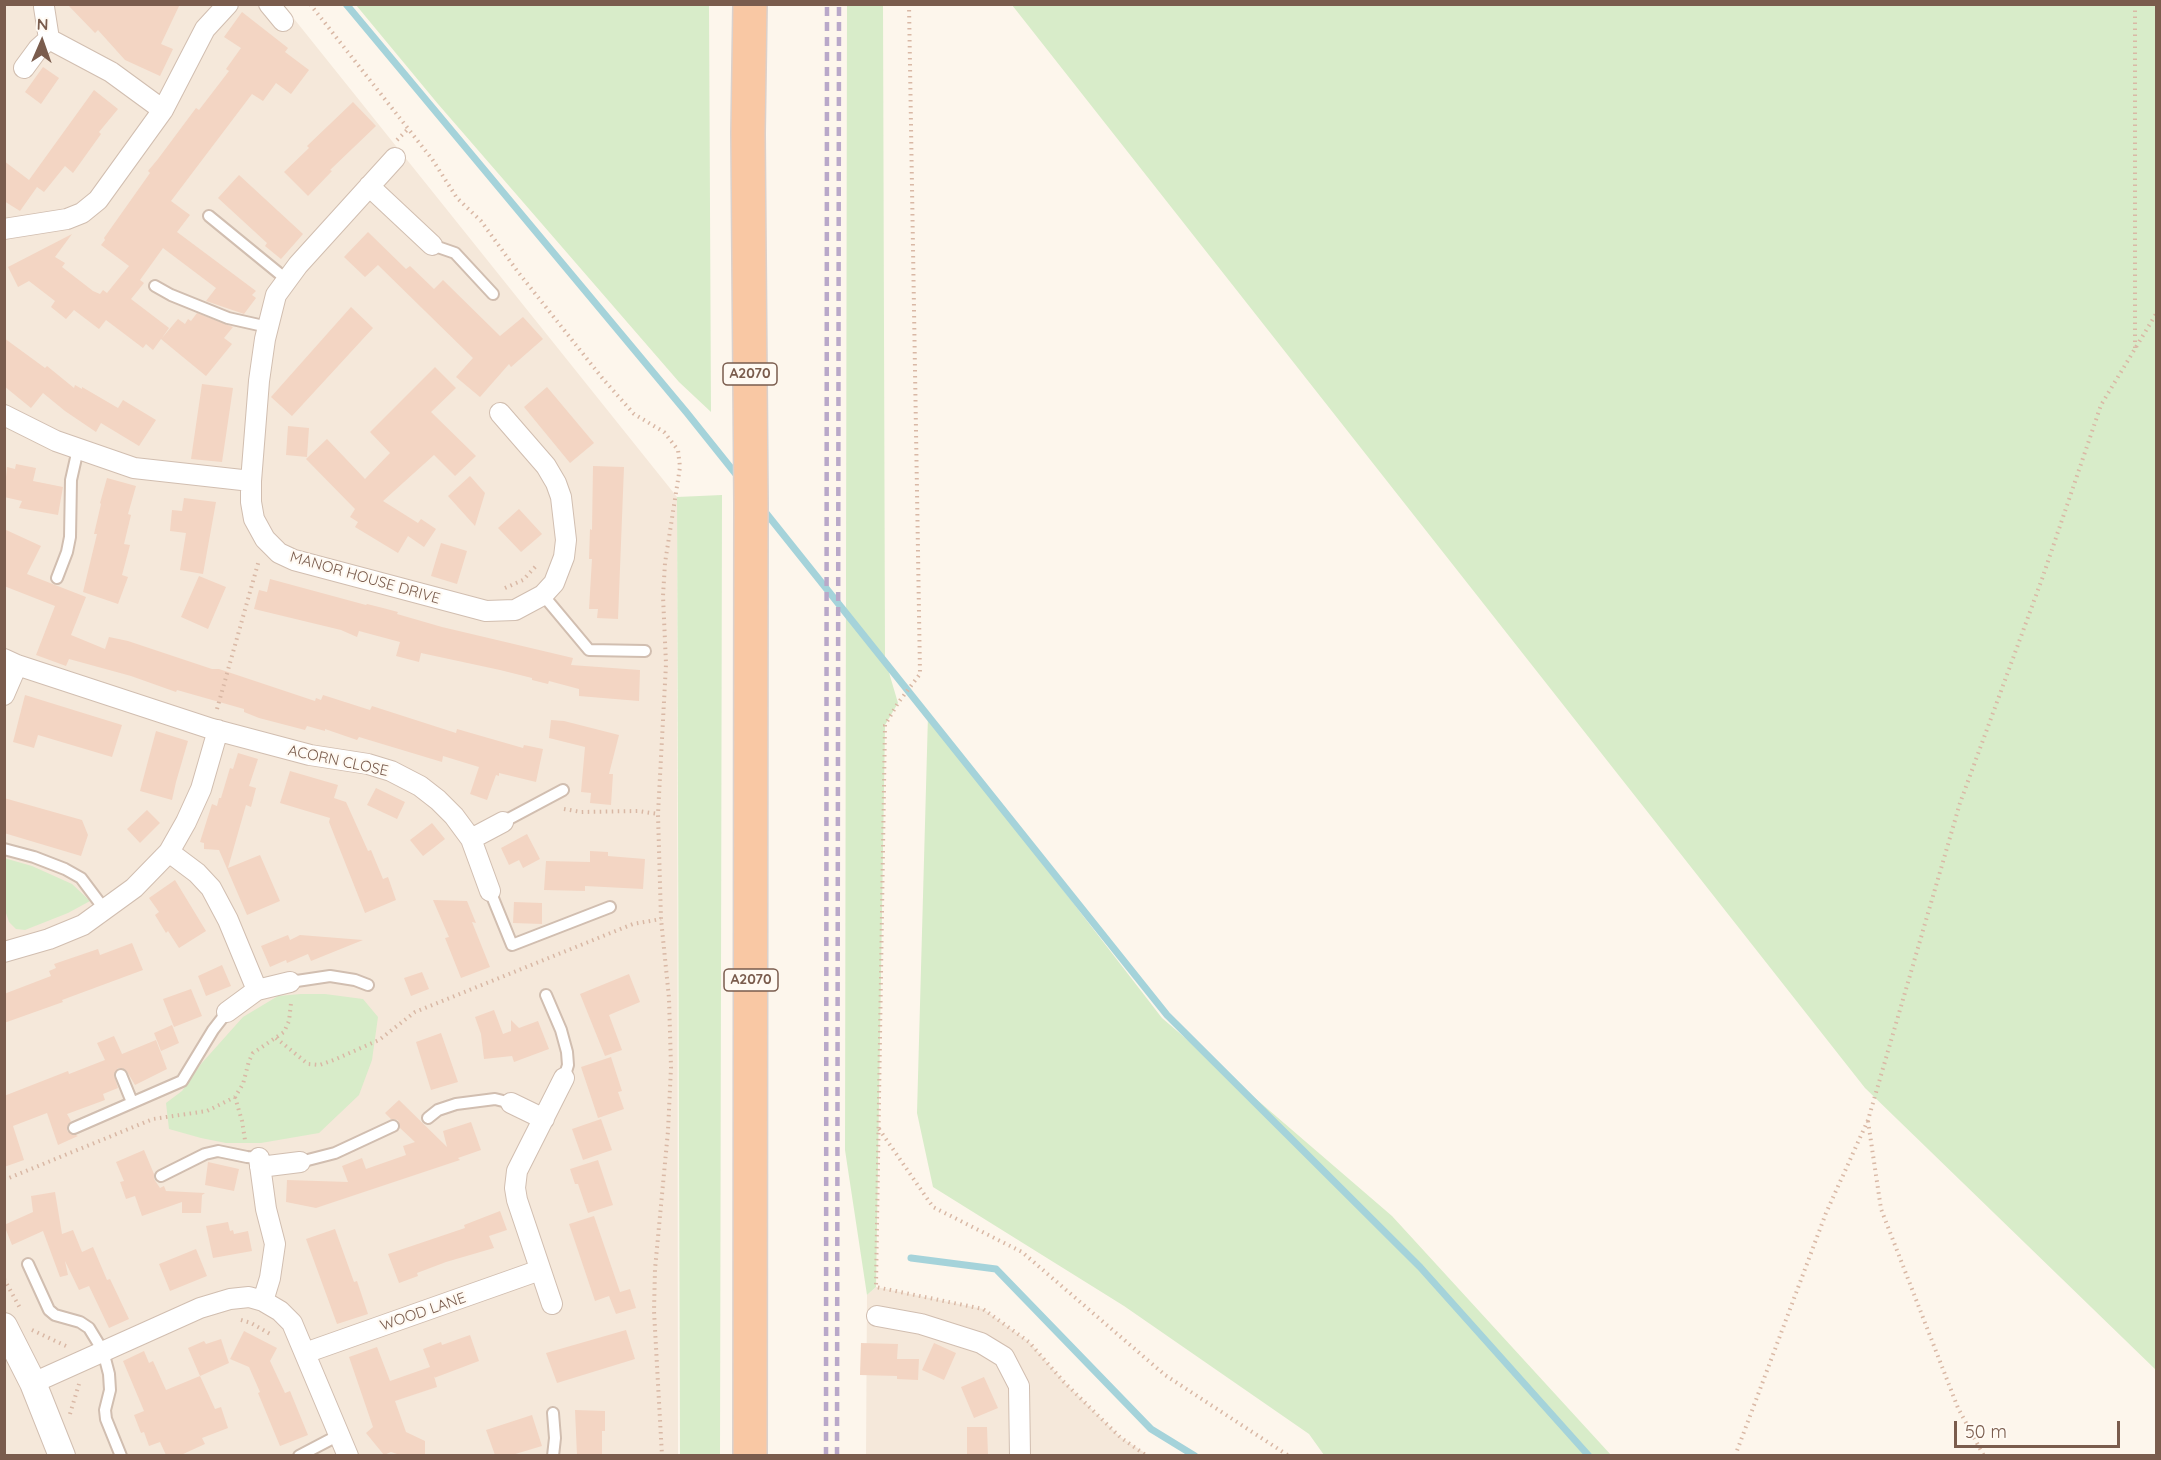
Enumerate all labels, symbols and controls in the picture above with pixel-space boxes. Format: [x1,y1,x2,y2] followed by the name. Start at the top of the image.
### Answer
[12,12,72,72] north arrow
[36,14,49,34] text: N
[723,363,777,385] road number: A2070
[288,548,442,608] street label: MANOR HOUSE DRIVE
[286,742,390,780] street label: ACORN CLOSE
[724,969,778,991] road number: A2070
[378,1289,468,1335] street label: WOOD LANE
[1957,1409,2124,1447] scale bar
[1965,1420,2007,1443] text: 50 m

